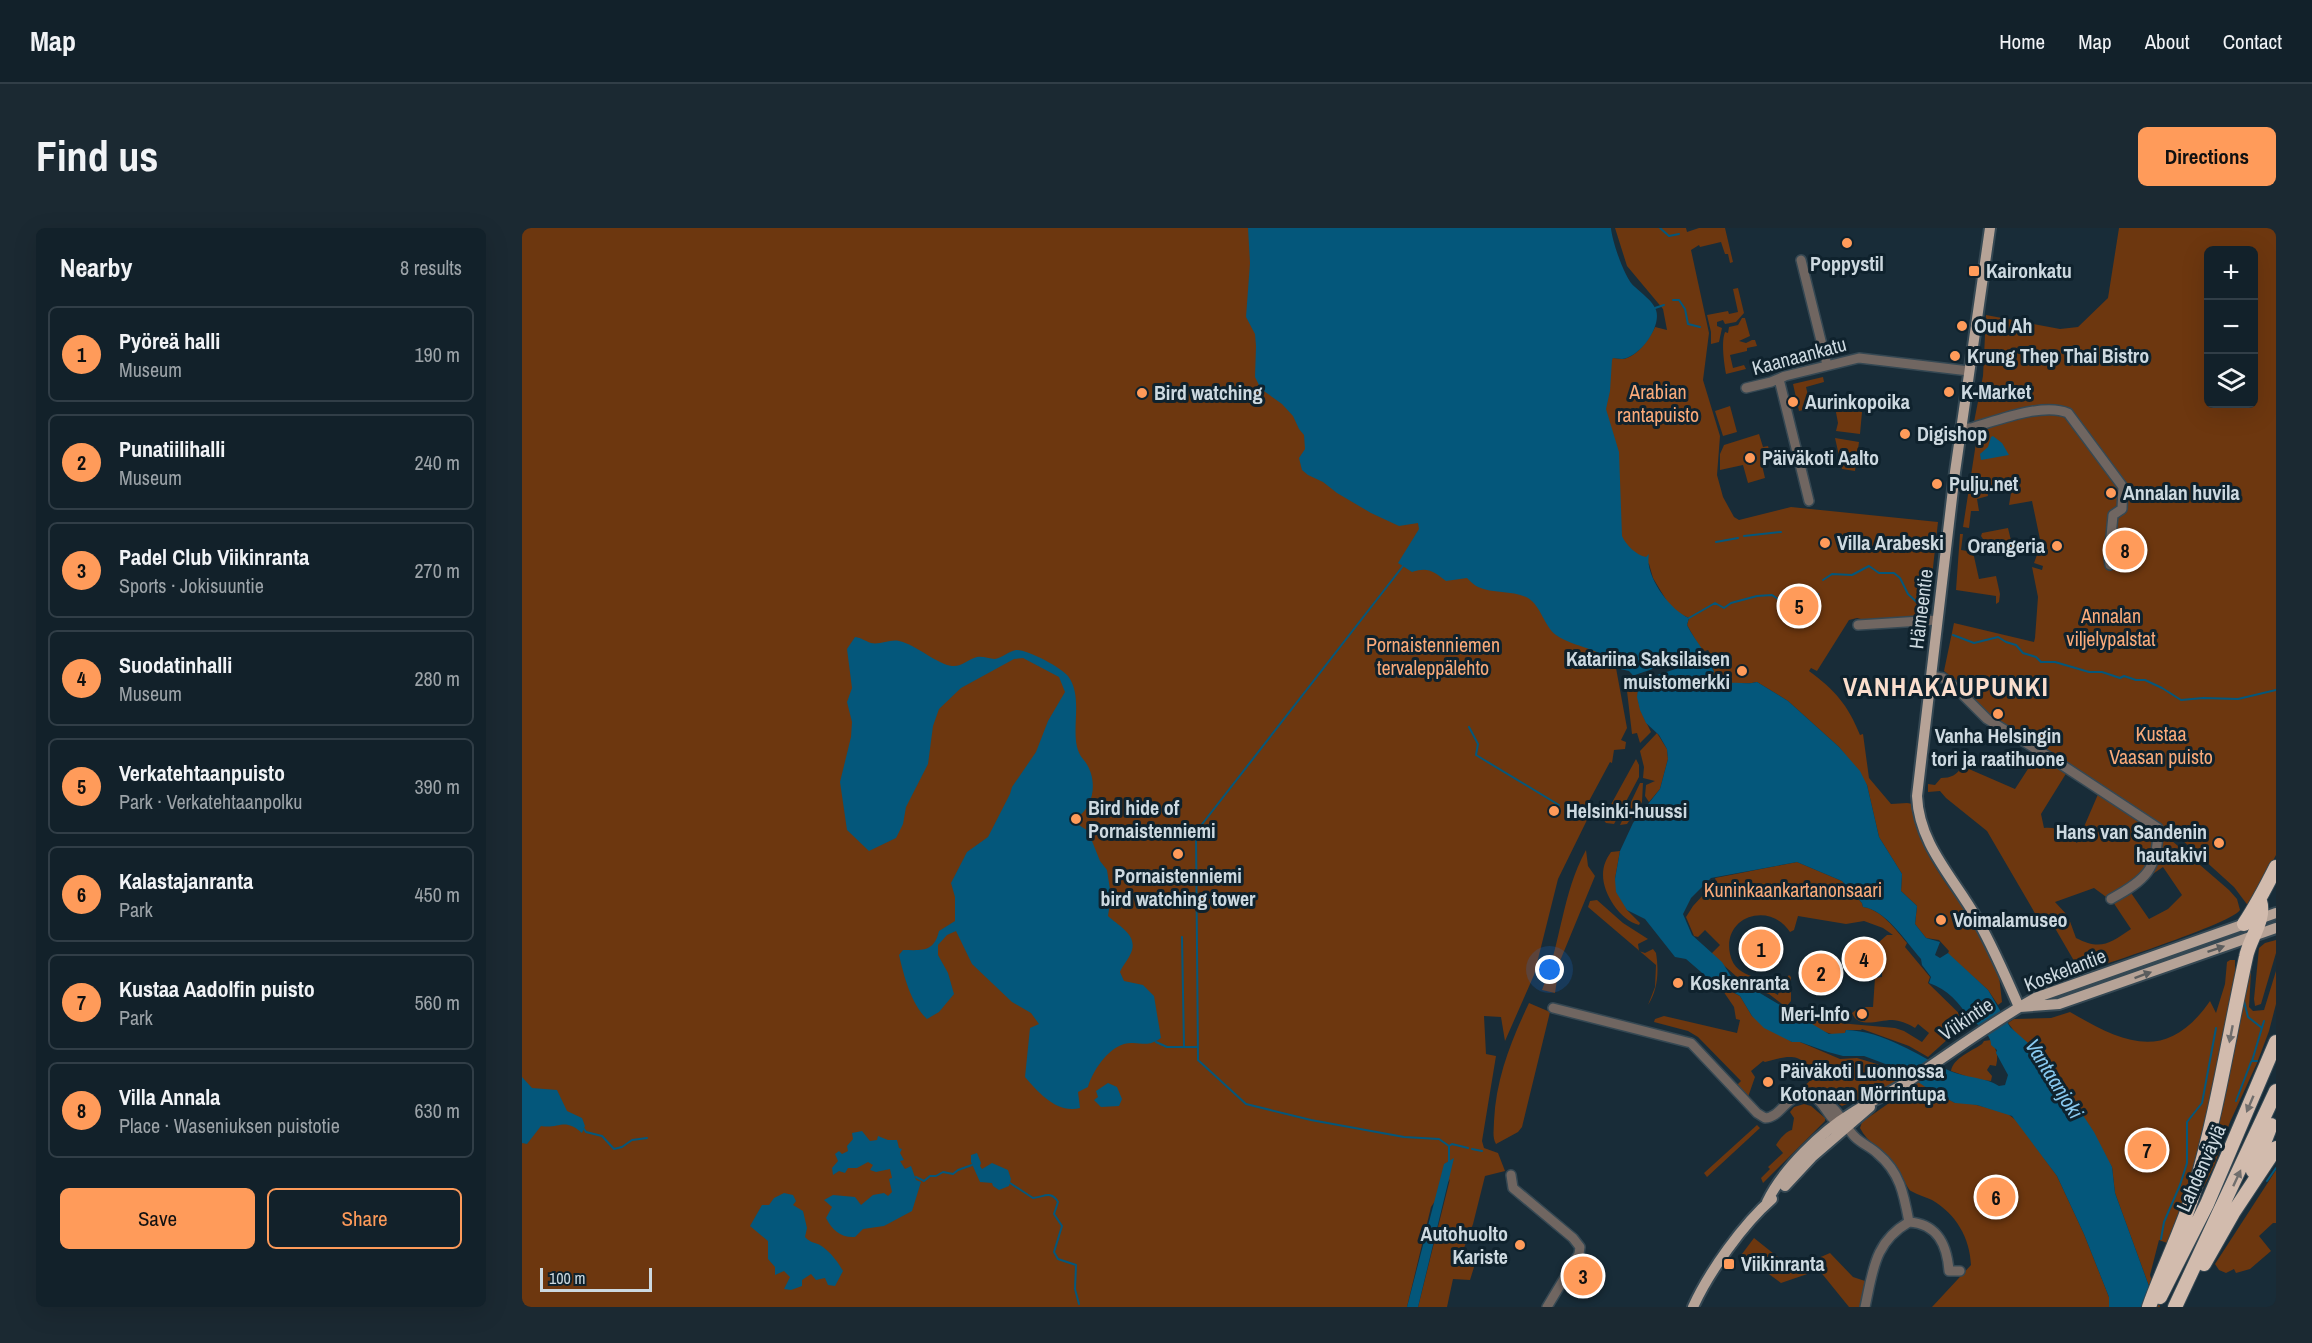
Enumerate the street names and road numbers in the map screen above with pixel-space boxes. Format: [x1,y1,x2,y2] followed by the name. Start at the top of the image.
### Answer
[1749,330,1849,381] street label: Kaanaankatu
[1902,567,1939,650] street label: Hämeentie
[2020,942,2110,997] street label: Koskelantie
[1933,991,1998,1047] street label: Viikintie
[2169,1120,2232,1216] street label: Lahdenväylä

